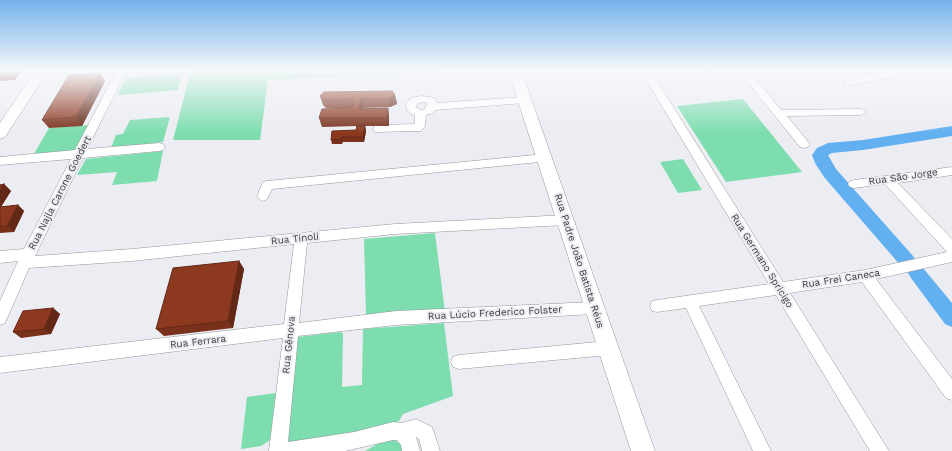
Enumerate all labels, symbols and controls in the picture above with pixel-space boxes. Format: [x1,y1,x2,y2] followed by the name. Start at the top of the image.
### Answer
[26,134,94,252] street label: Rua Najla Carone Goedert
[868,166,938,188] street label: Rua São Jorge
[552,192,606,330] street label: Rua Padre João Batista Réus
[728,212,796,310] street label: Rua Germano Spricigo
[270,231,320,247] street label: Rua Tínoli
[801,267,881,291] street label: Rua Frei Caneca
[427,303,563,323] street label: Rua Lúcio Frederico Folster
[280,316,298,374] street label: Rua Gênova
[169,333,227,351] street label: Rua Ferrara

